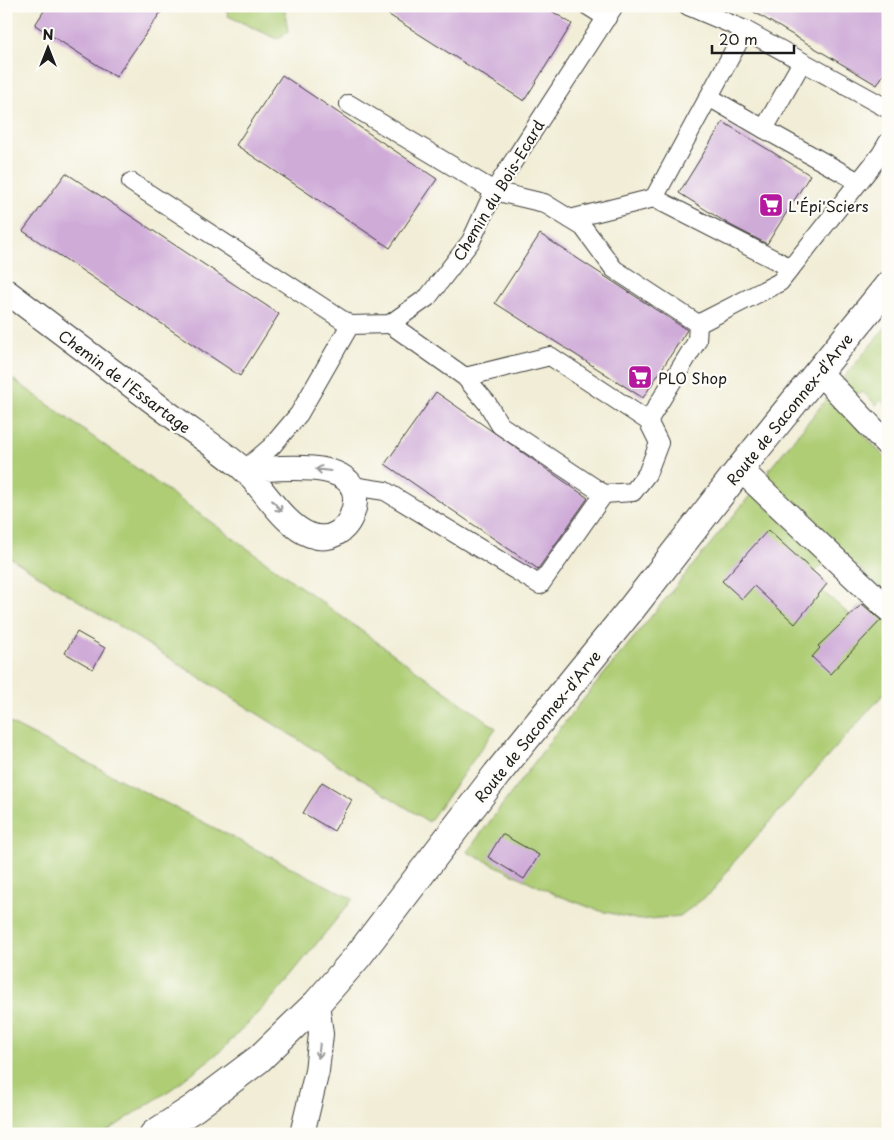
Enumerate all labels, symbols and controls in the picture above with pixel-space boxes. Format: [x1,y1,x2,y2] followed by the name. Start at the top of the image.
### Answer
[22,22,72,72] north arrow
[712,22,794,54] scale bar
[42,24,54,45] text: N
[719,27,758,50] text: 20 m
[447,115,549,265] street label: Chemin du Bois-Ecard
[758,192,784,218] supermarket icon: L'Épi'Sciers
[788,194,869,217] place label: L'Épi'Sciers
[54,324,196,438] street label: Chemin de l'Essartage
[720,328,858,490] street label: Route de Saconnex-d'Arve
[627,364,653,390] supermarket icon: PLO Shop
[658,366,727,389] place label: PLO Shop
[315,465,331,475] one-way arrow
[271,500,283,513] one-way arrow
[468,645,606,807] street label: Route de Saconnex-d'Arve
[314,1043,324,1059] one-way arrow

